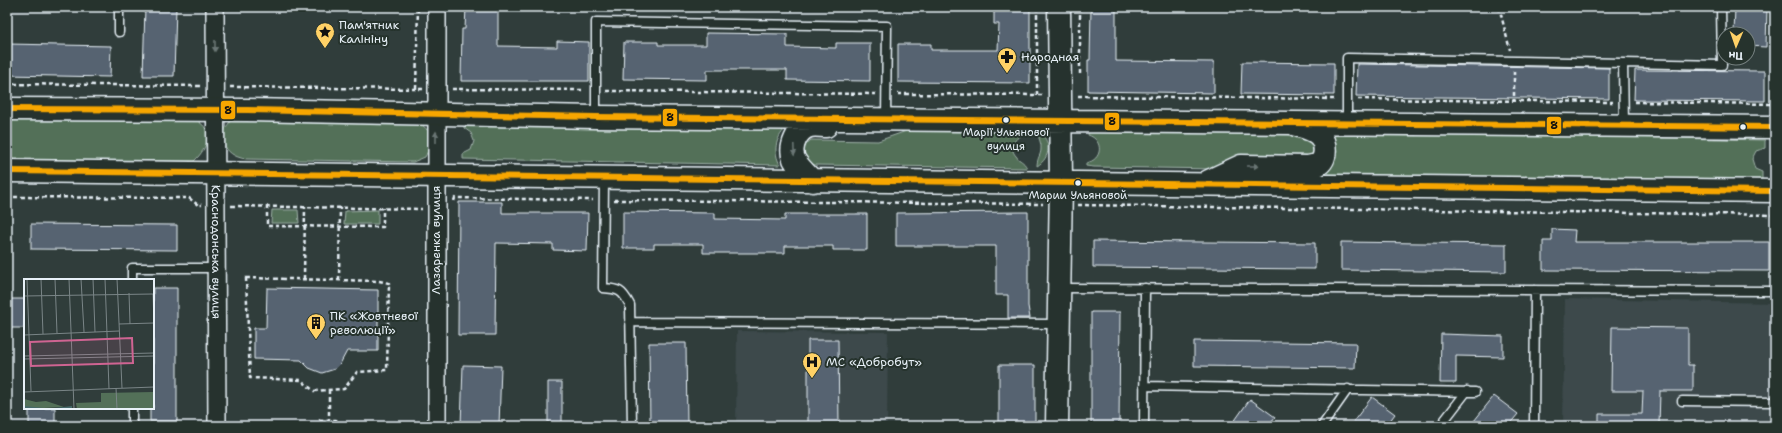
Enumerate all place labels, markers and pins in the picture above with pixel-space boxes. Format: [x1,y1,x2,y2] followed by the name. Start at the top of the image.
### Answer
[339,17,400,47] place label: Пам'ятник Калініну
[314,21,336,49] place icon: Пам'ятник Калініну
[996,46,1018,74] pharmacy icon: Народная
[1021,49,1079,65] place label: Народная
[1001,115,1011,125] marker: Марії Ульянової вулиця
[1738,122,1748,132] unlabelled marker
[963,125,1050,154] place label: Марії Ульянової вулиця
[1073,178,1083,188] marker: Марии Ульяновой
[1029,188,1127,203] place label: Марии Ульяновой
[330,308,419,338] place label: ПК «Жовтневої революції»
[305,312,327,340] building icon: ПК «Жовтневої революції»
[801,351,823,379] hospital icon: МС «Добробут»
[826,354,922,370] place label: МС «Добробут»

